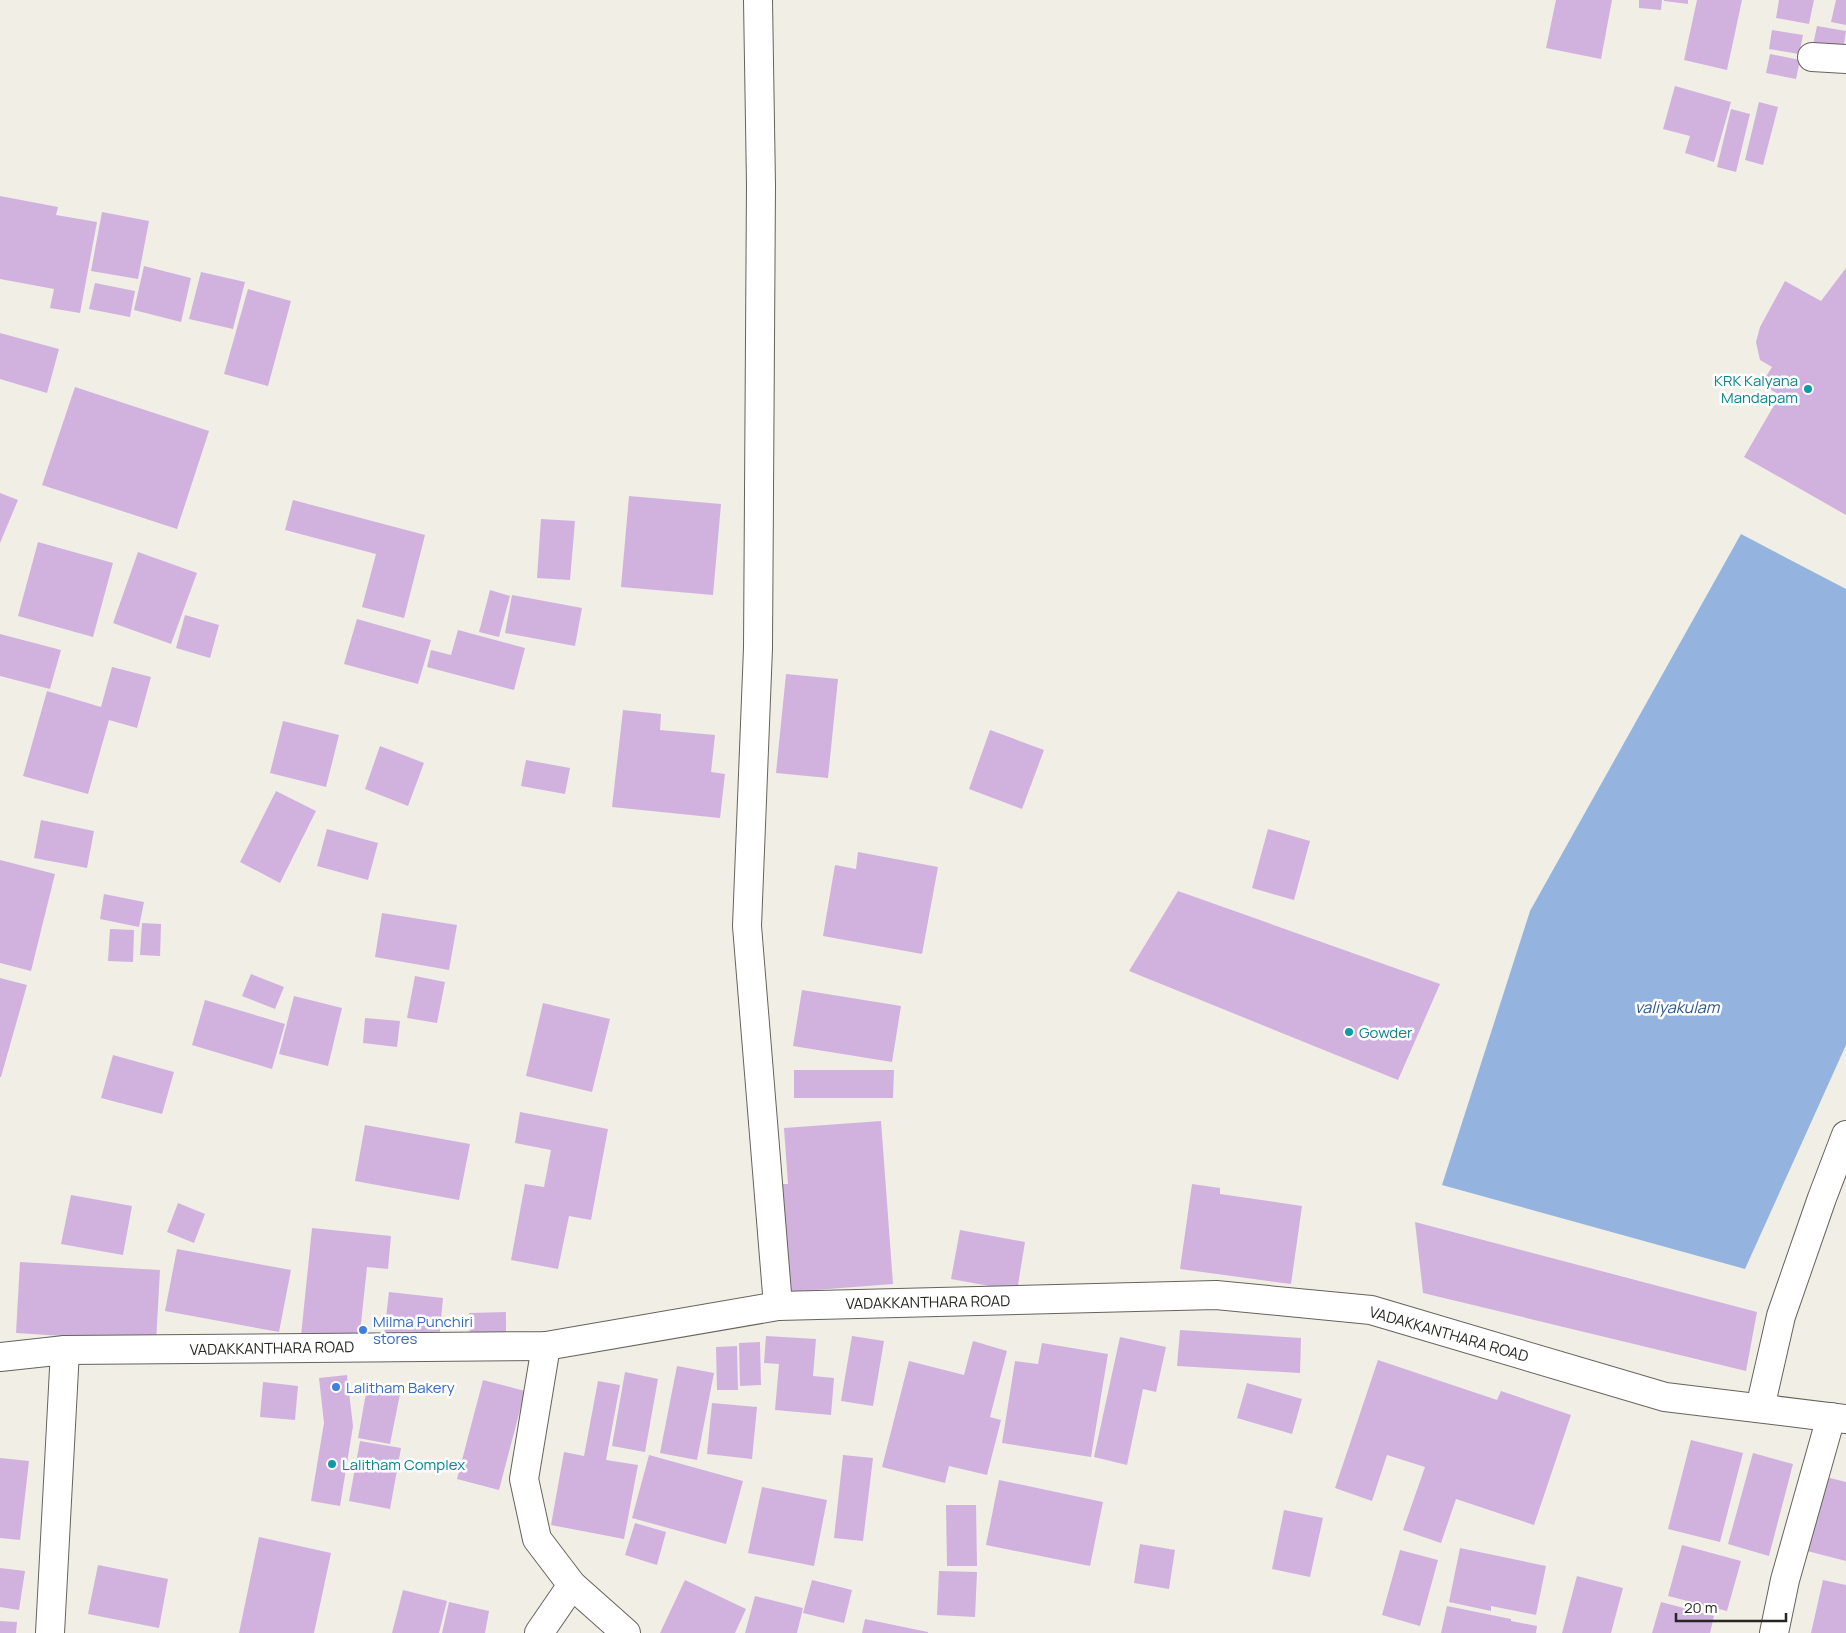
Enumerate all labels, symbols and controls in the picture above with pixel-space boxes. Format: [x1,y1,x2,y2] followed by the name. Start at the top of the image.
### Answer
[1714,370,1798,408] place label: KRK Kalyana Mandapam
[1802,383,1814,395] marker: KRK Kalyana Mandapam
[1635,996,1721,1018] water label: valiyakulam
[1359,1022,1413,1043] place label: Gowder
[1343,1026,1355,1038] marker: Gowder
[846,1290,1010,1314] street label: VADAKKANTHARA ROAD
[1367,1301,1531,1367] street label: VADAKKANTHARA ROAD
[373,1311,473,1349] place label: Milma Punchiri stores
[357,1324,369,1336] marker: Milma Punchiri stores
[190,1336,354,1360] street label: VADAKKANTHARA ROAD
[346,1377,455,1398] place label: Lalitham Bakery
[330,1381,342,1393] marker: Lalitham Bakery
[342,1454,465,1475] place label: Lalitham Complex
[326,1458,338,1470] marker: Lalitham Complex
[1676,1590,1786,1622] scale bar
[1684,1597,1717,1618] text: 20 m

